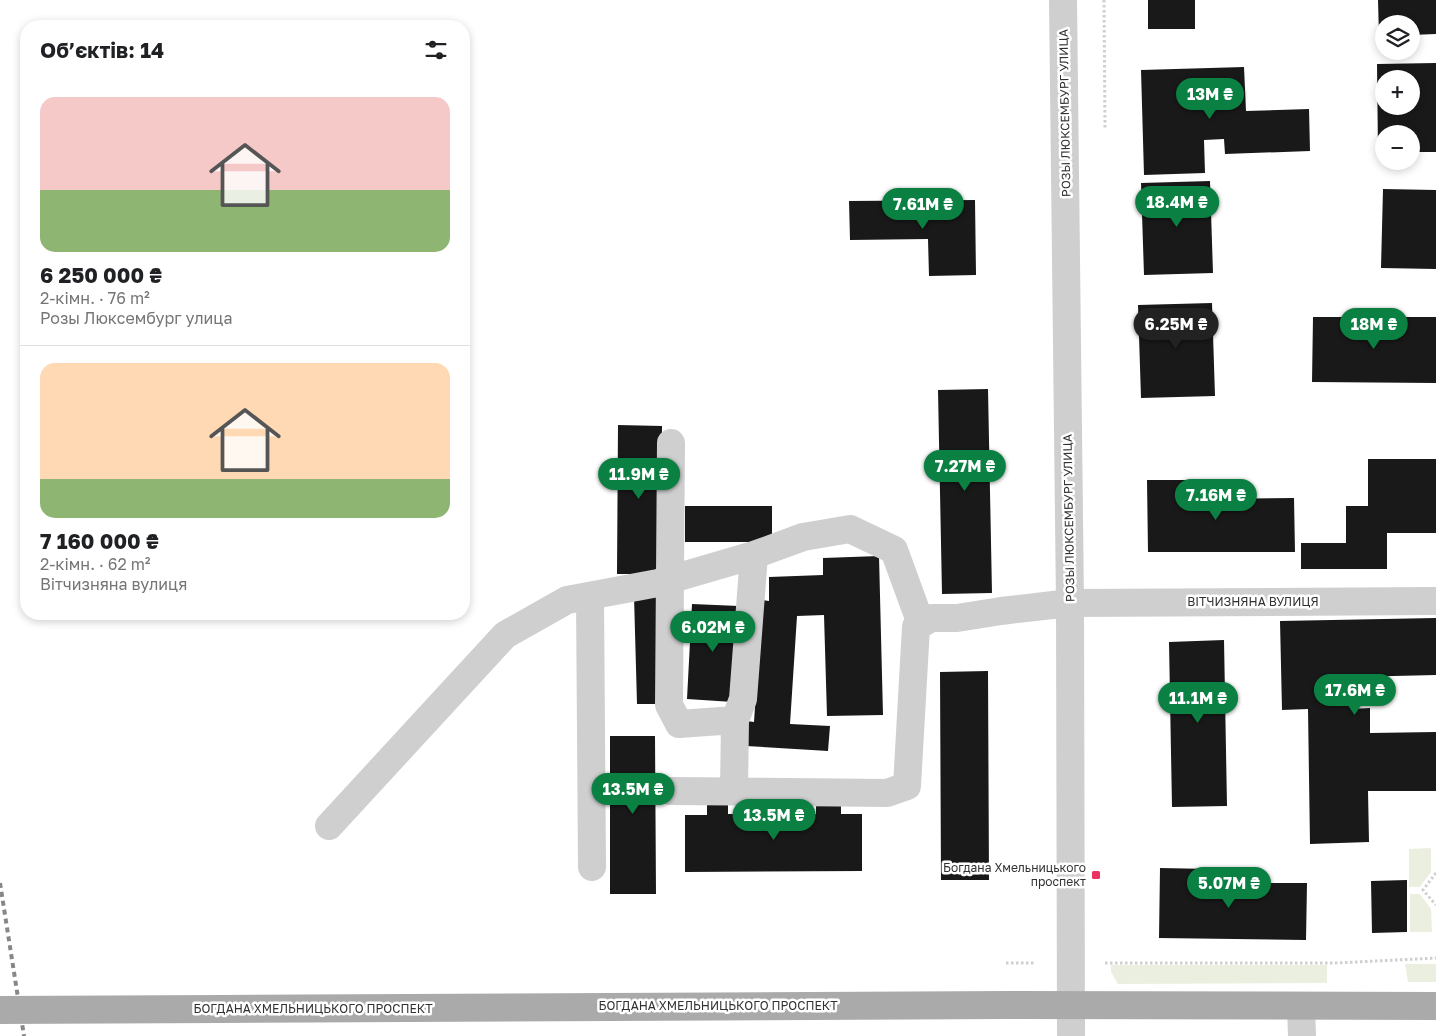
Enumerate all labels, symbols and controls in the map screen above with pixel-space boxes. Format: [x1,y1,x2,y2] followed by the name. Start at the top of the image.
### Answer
[1375,15,1420,170] map controls
[1375,15,1420,60] button: layers
[1056,29,1073,197] street label: РОЗЫ ЛЮКСЕМБУРГ УЛИЦА
[422,36,450,64] icon: filters
[40,37,164,63] text: Об’єктів: 14
[1375,70,1420,115] button: +
[1175,78,1245,120] pin: 13M ₴
[1187,84,1233,104] text: 13M ₴
[1375,125,1420,170] button: −
[200,130,290,220] icon: home
[1131,186,1223,228] pin: 18.4M ₴
[877,188,969,230] pin: 7.61M ₴
[1146,192,1208,212] text: 18.4M ₴
[893,194,953,214] text: 7.61M ₴
[40,262,162,288] text: 6 250 000 ₴
[40,288,150,308] text: 2-кімн. · 76 m²
[40,308,232,328] text: Розы Люксембург улица
[1130,308,1222,350] pin: 6.25M ₴
[1339,308,1409,350] pin: 18M ₴
[1145,314,1207,334] text: 6.25M ₴
[1351,314,1397,334] text: 18M ₴
[200,395,290,485] icon: home
[1060,434,1077,602] street label: РОЗЫ ЛЮКСЕМБУРГ УЛИЦА
[919,450,1011,492] pin: 7.27M ₴
[935,456,995,476] text: 7.27M ₴
[593,458,685,500] pin: 11.9M ₴
[609,464,669,484] text: 11.9M ₴
[1170,478,1262,521] pin: 7.16M ₴
[1186,485,1246,505] text: 7.16M ₴
[40,528,159,554] text: 7 160 000 ₴
[40,554,151,574] text: 2-кімн. · 62 m²
[40,574,187,594] text: Вітчизняна вулиця
[1187,594,1319,609] street label: ВІТЧИЗНЯНА ВУЛИЦЯ
[667,610,759,653] pin: 6.02M ₴
[681,617,745,637] text: 6.02M ₴
[1309,674,1401,716] pin: 17.6M ₴
[1325,680,1385,700] text: 17.6M ₴
[1152,682,1244,724] pin: 11.1M ₴
[1169,688,1227,708] text: 11.1M ₴
[587,772,679,815] pin: 13.5M ₴
[603,779,663,799] text: 13.5M ₴
[728,798,820,841] pin: 13.5M ₴
[744,805,804,825] text: 13.5M ₴
[943,860,1086,889] place label: Богдана Хмельницького проспект
[1183,866,1275,909] pin: 5.07M ₴
[1090,869,1102,881] marker: Богдана Хмельницького проспект
[1198,873,1260,893] text: 5.07M ₴
[598,998,838,1013] street label: БОГДАНА ХМЕЛЬНИЦЬКОГО ПРОСПЕКТ
[193,1001,433,1016] street label: БОГДАНА ХМЕЛЬНИЦЬКОГО ПРОСПЕКТ

